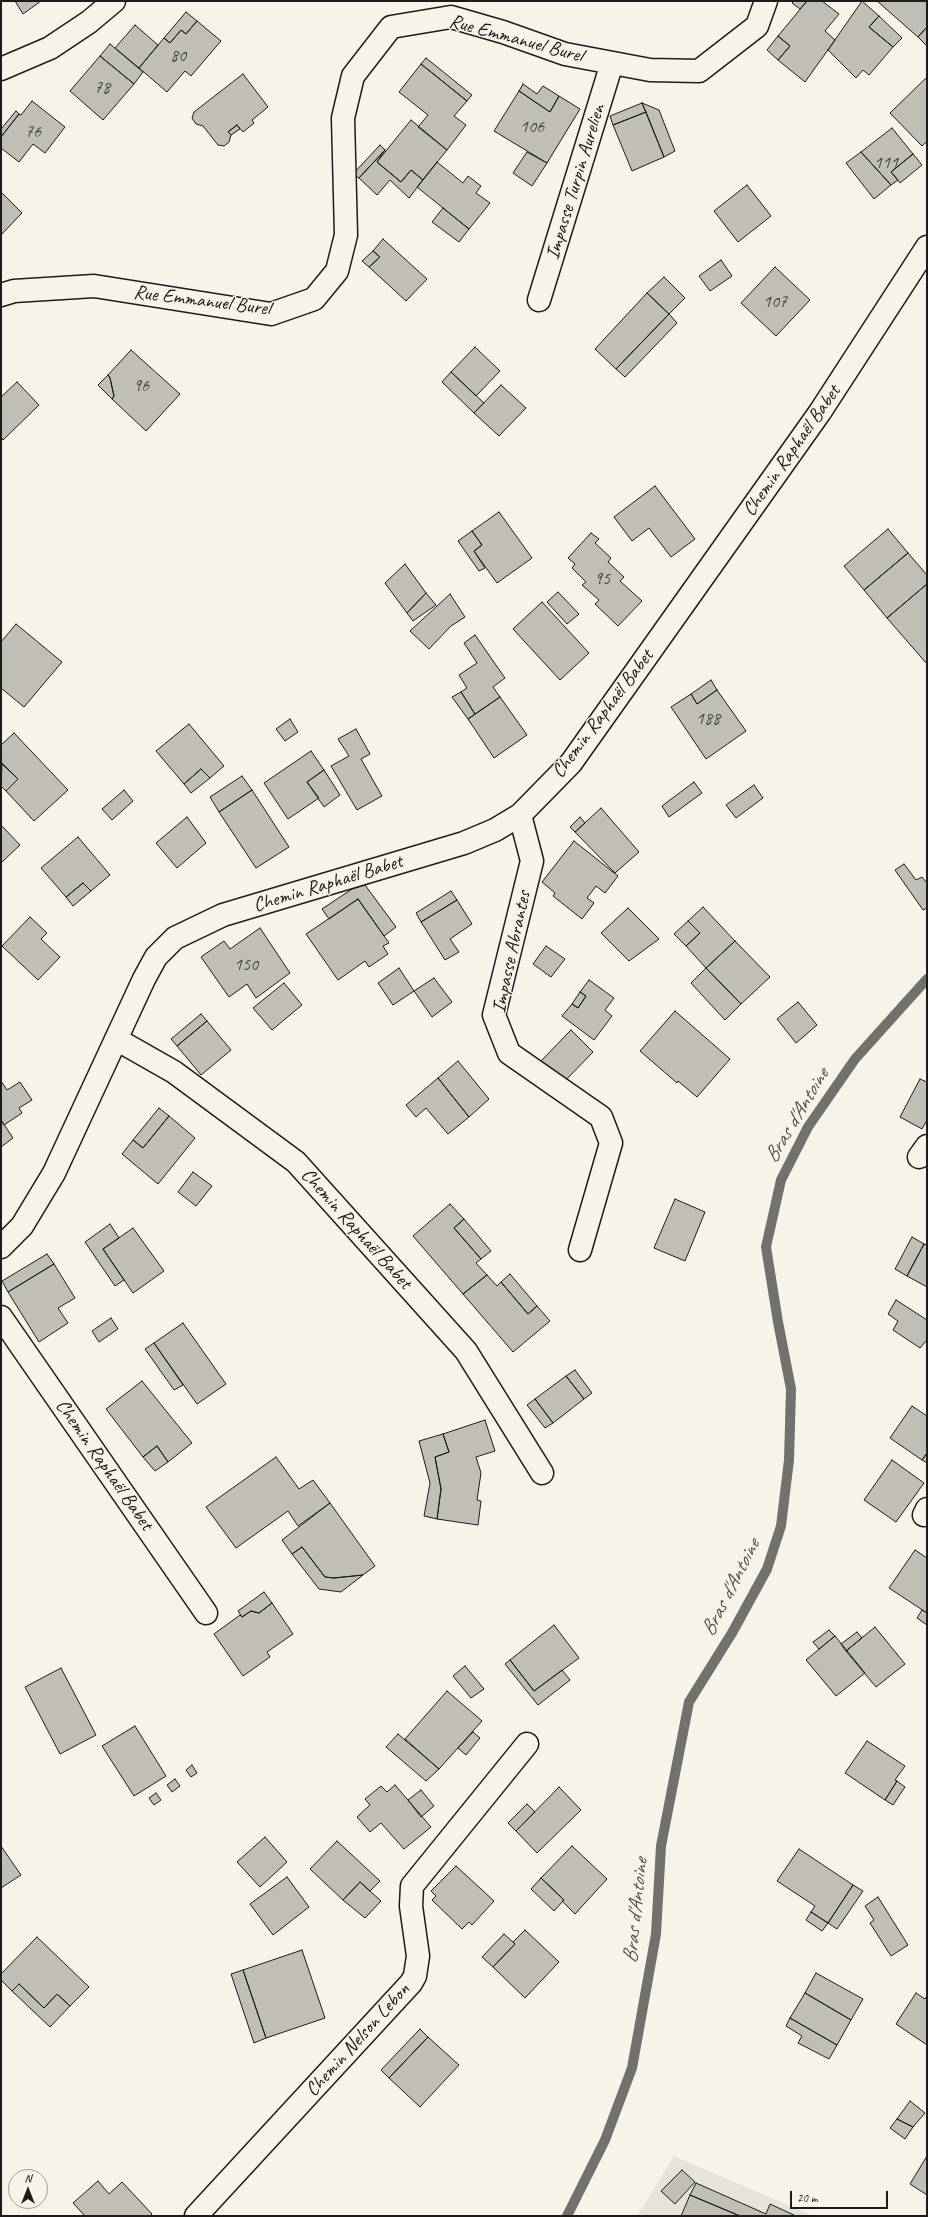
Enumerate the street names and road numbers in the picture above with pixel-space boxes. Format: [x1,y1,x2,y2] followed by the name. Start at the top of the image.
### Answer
[446,10,586,68] street label: Rue Emmanuel Burel
[541,101,611,263] street label: Impasse Turpin Aurelien
[132,281,272,321] street label: Rue Emmanuel Burel
[738,381,846,521] street label: Chemin Raphaël Babet
[547,645,659,783] street label: Chemin Raphaël Babet
[251,850,405,918] street label: Chemin Raphaël Babet
[487,889,537,1015] street label: Impasse Abrantes
[295,1164,417,1294] street label: Chemin Raphaël Babet
[50,1395,158,1535] street label: Chemin Raphaël Babet
[301,1978,415,2102] street label: Chemin Nelson Lebon

